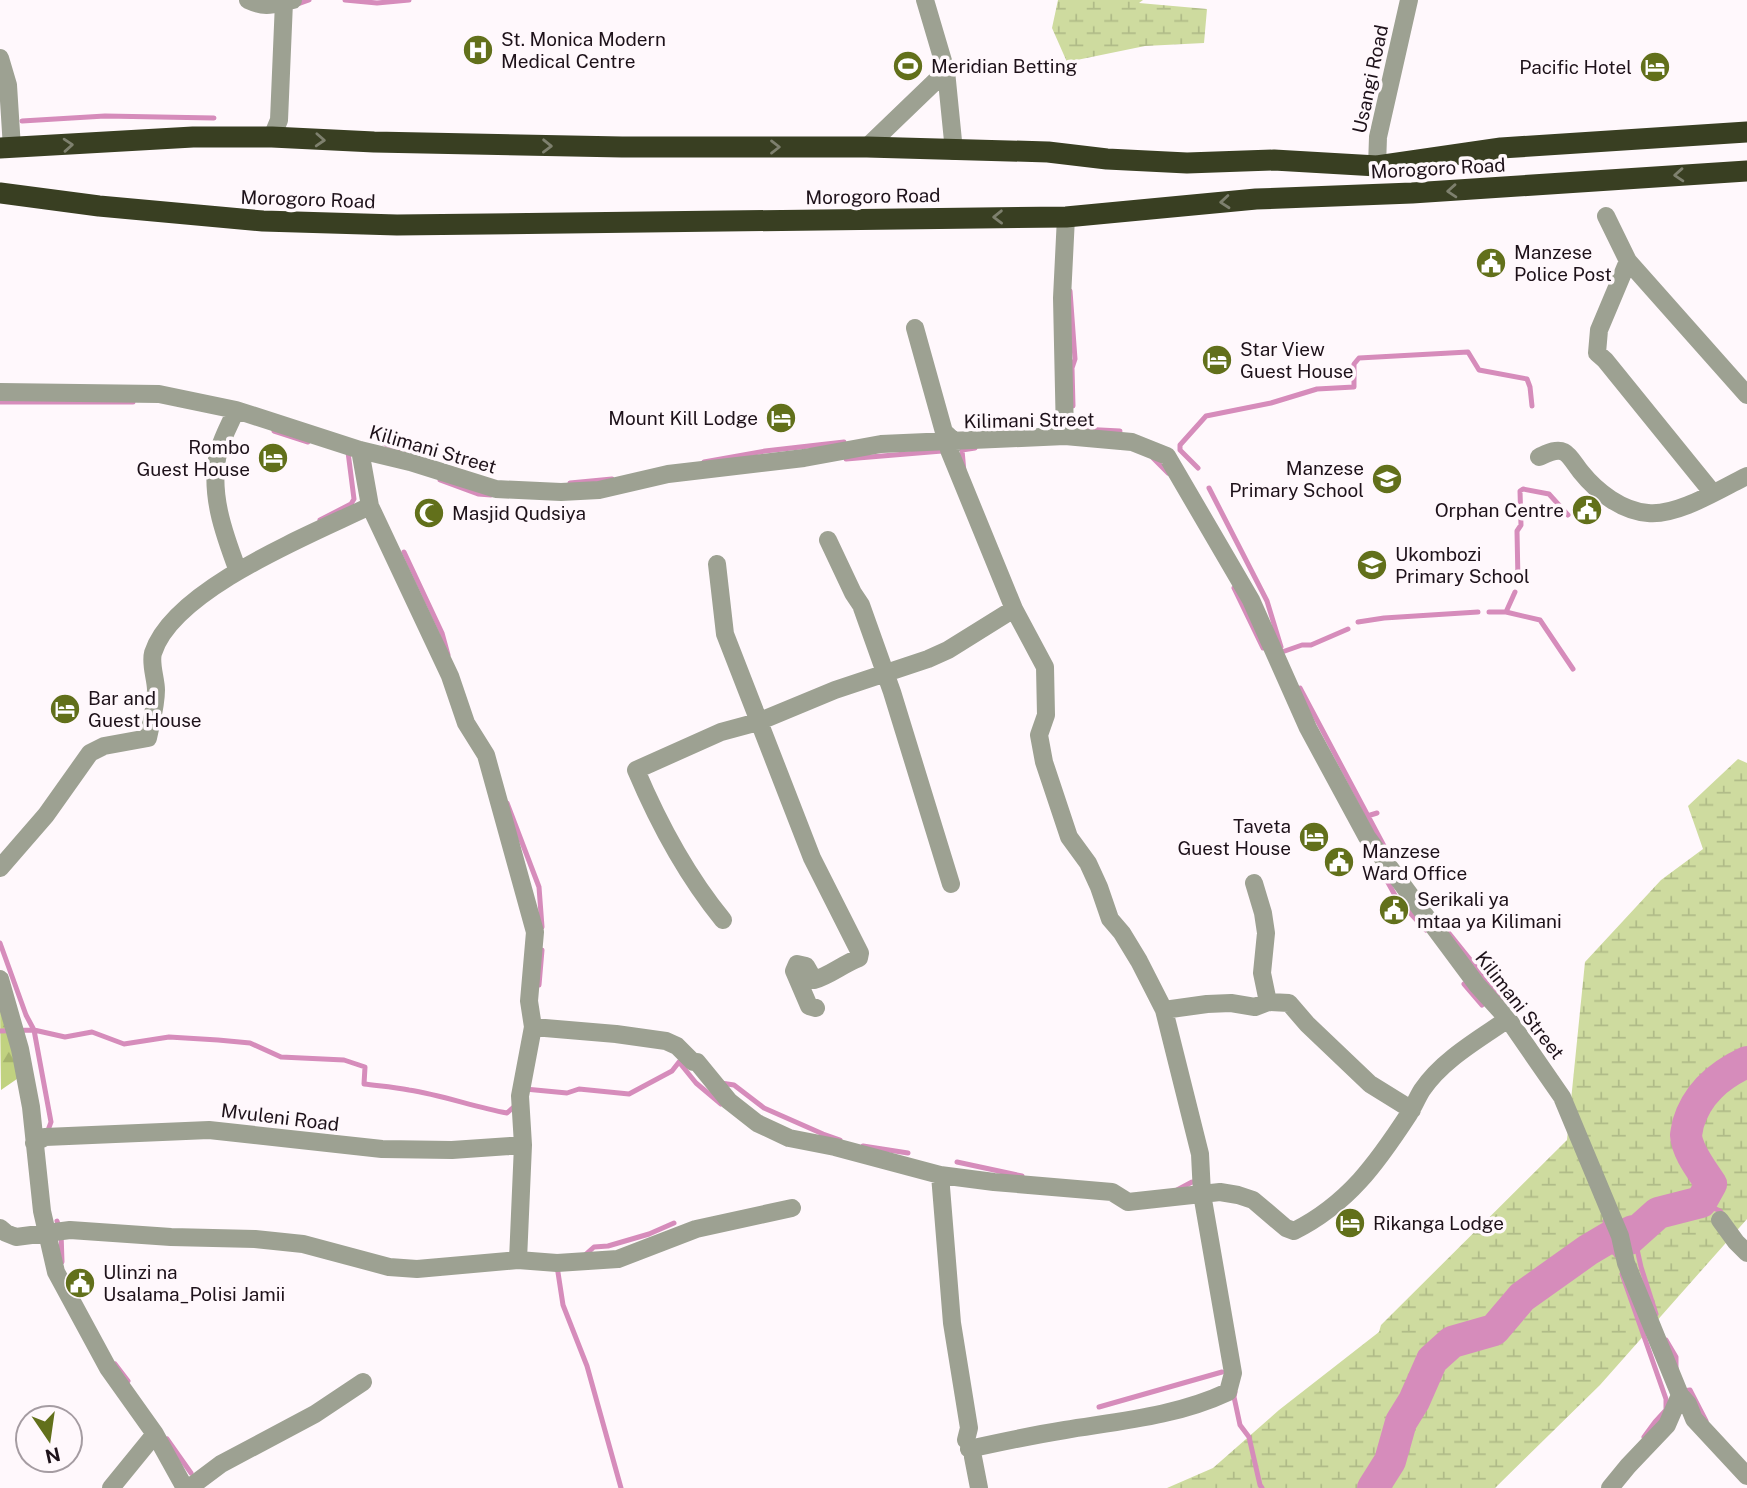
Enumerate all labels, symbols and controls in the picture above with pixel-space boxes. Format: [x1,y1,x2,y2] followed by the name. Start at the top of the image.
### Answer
[1348,23,1392,135] street label: Usangi Road
[501,28,666,72] place label: St. Monica Modern Medical Centre
[461,33,495,67] hospital icon: St. Monica Modern Medical Centre
[891,49,925,83] sports icon: Meridian Betting
[1638,50,1672,84] hotel icon: Pacific Hotel
[931,55,1078,77] place label: Meridian Betting
[1519,56,1632,78] place label: Pacific Hotel
[315,132,326,147] one-way arrow
[63,138,74,153] one-way arrow
[542,138,553,154] one-way arrow
[770,139,780,155] one-way arrow
[1370,153,1506,183] street label: Morogoro Road
[1673,167,1684,182] one-way arrow
[1446,183,1457,198] one-way arrow
[805,184,941,208] street label: Morogoro Road
[240,186,376,212] street label: Morogoro Road
[1219,194,1230,209] one-way arrow
[992,210,1003,225] one-way arrow
[1514,241,1612,285] place label: Manzese Police Post
[1474,246,1508,280] public building icon: Manzese Police Post
[1240,338,1354,382] place label: Star View Guest House
[1200,343,1234,377] hotel icon: Star View Guest House
[764,401,798,435] hotel icon: Mount Kill Lodge
[608,407,758,429] place label: Mount Kill Lodge
[963,408,1095,432] street label: Kilimani Street
[367,420,499,478] street label: Kilimani Street
[136,436,250,480] place label: Rombo Guest House
[256,441,290,475] hotel icon: Rombo Guest House
[1229,457,1364,501] place label: Manzese Primary School
[1370,462,1404,496] school or university icon: Manzese Primary School
[1570,493,1604,527] public building icon: Orphan Centre
[412,496,446,530] mosque icon: Masjid Qudsiya
[1435,499,1564,521] place label: Orphan Centre
[452,502,586,524] place label: Masjid Qudsiya
[1395,543,1530,587] place label: Ukombozi Primary School
[1355,548,1389,582] school or university icon: Ukombozi Primary School
[88,687,202,731] place label: Bar and Guest House
[48,692,82,726] hotel icon: Bar and Guest House
[1177,815,1291,859] place label: Taveta Guest House
[1297,820,1331,854] hotel icon: Taveta Guest House
[1362,840,1467,884] place label: Manzese Ward Office
[1322,845,1356,879] public building icon: Manzese Ward Office
[1417,888,1562,932] place label: Serikali ya mtaa ya Kilimani
[1377,893,1411,927] public building icon: Serikali ya mtaa ya Kilimani
[1471,947,1569,1063] street label: Kilimani Street
[220,1099,340,1135] street label: Mvuleni Road
[1333,1206,1367,1240] hotel icon: Rikanga Lodge
[1373,1212,1504,1234] place label: Rikanga Lodge
[103,1261,285,1305] place label: Ulinzi na Usalama_Polisi Jamii
[63,1266,97,1300] public building icon: Ulinzi na Usalama_Polisi Jamii
[14,1404,84,1474] north arrow
[43,1443,63,1468] text: N

